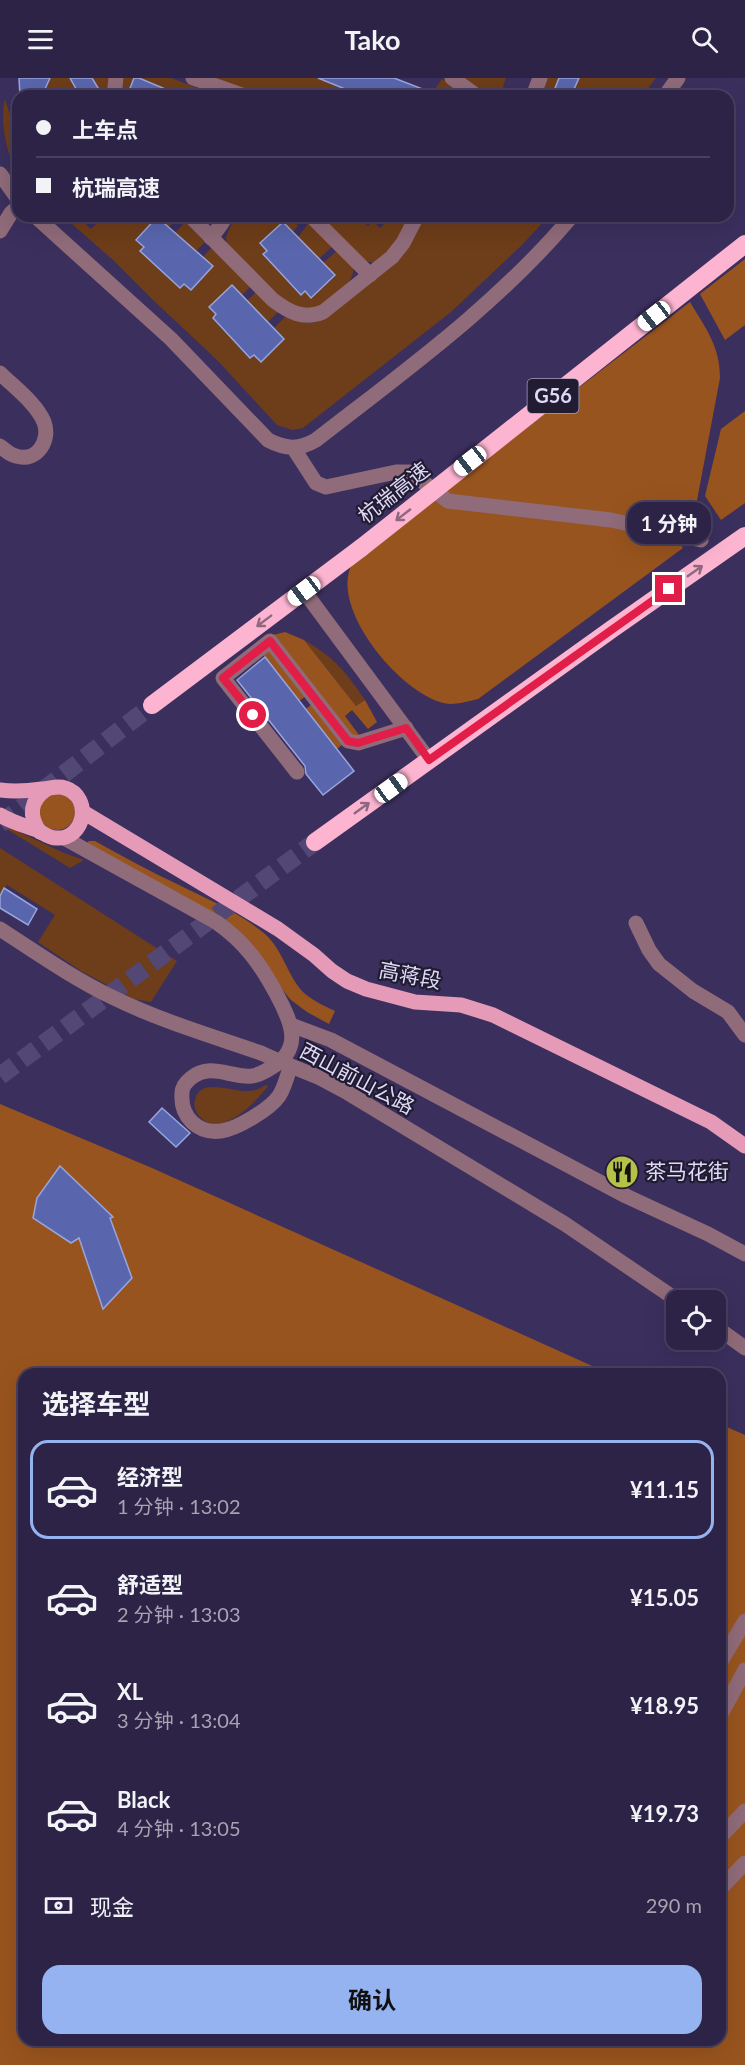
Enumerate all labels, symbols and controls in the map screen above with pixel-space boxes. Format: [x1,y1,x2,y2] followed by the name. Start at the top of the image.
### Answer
[24,23,57,56] icon: menu
[344,23,401,56] text: Tako
[688,23,721,56] icon: search
[72,116,138,143] text: 上车点
[72,174,160,201] text: 杭瑞高速
[634,298,674,334] car
[528,379,578,413] road number: G56
[450,443,490,479] car
[352,456,434,528] street label: 杭瑞高速
[627,502,711,544] callout: 1 分钟
[395,508,411,521] one-way arrow
[641,511,697,535] text: 1 分钟
[686,565,702,577] one-way arrow
[284,573,324,609] car
[655,575,682,602] route end
[256,615,272,628] one-way arrow
[239,701,266,728] route start
[371,770,411,806] car
[354,802,370,814] one-way arrow
[377,956,444,993] street label: 高蒋段
[296,1037,419,1118] street label: 西山前山公路
[604,1154,640,1190] restaurant icon: 茶马花街
[645,1158,729,1183] place label: 茶马花街
[666,1290,726,1350] map controls
[666,1290,726,1350] button: locate
[42,1387,150,1420] text: 选择车型
[45,1463,99,1517] icon: car
[117,1463,183,1490] text: 经济型
[630,1476,699,1503] text: ¥11.15
[117,1494,241,1518] text: 1 分钟 · 13:02
[45,1571,99,1625] icon: car
[117,1571,183,1598] text: 舒适型
[630,1584,699,1611] text: ¥15.05
[117,1602,241,1626] text: 2 分钟 · 13:03
[117,1678,143,1705] text: XL
[45,1679,99,1733] icon: car
[630,1692,699,1719] text: ¥18.95
[117,1708,241,1732] text: 3 分钟 · 13:04
[117,1786,170,1813] text: Black
[45,1787,99,1841] icon: car
[630,1800,699,1827] text: ¥19.73
[117,1816,241,1840] text: 4 分钟 · 13:05
[42,1889,75,1922] icon: cash
[90,1893,134,1920] text: 现金
[646,1893,702,1917] text: 290 m
[42,1965,702,2034] button: 确认

